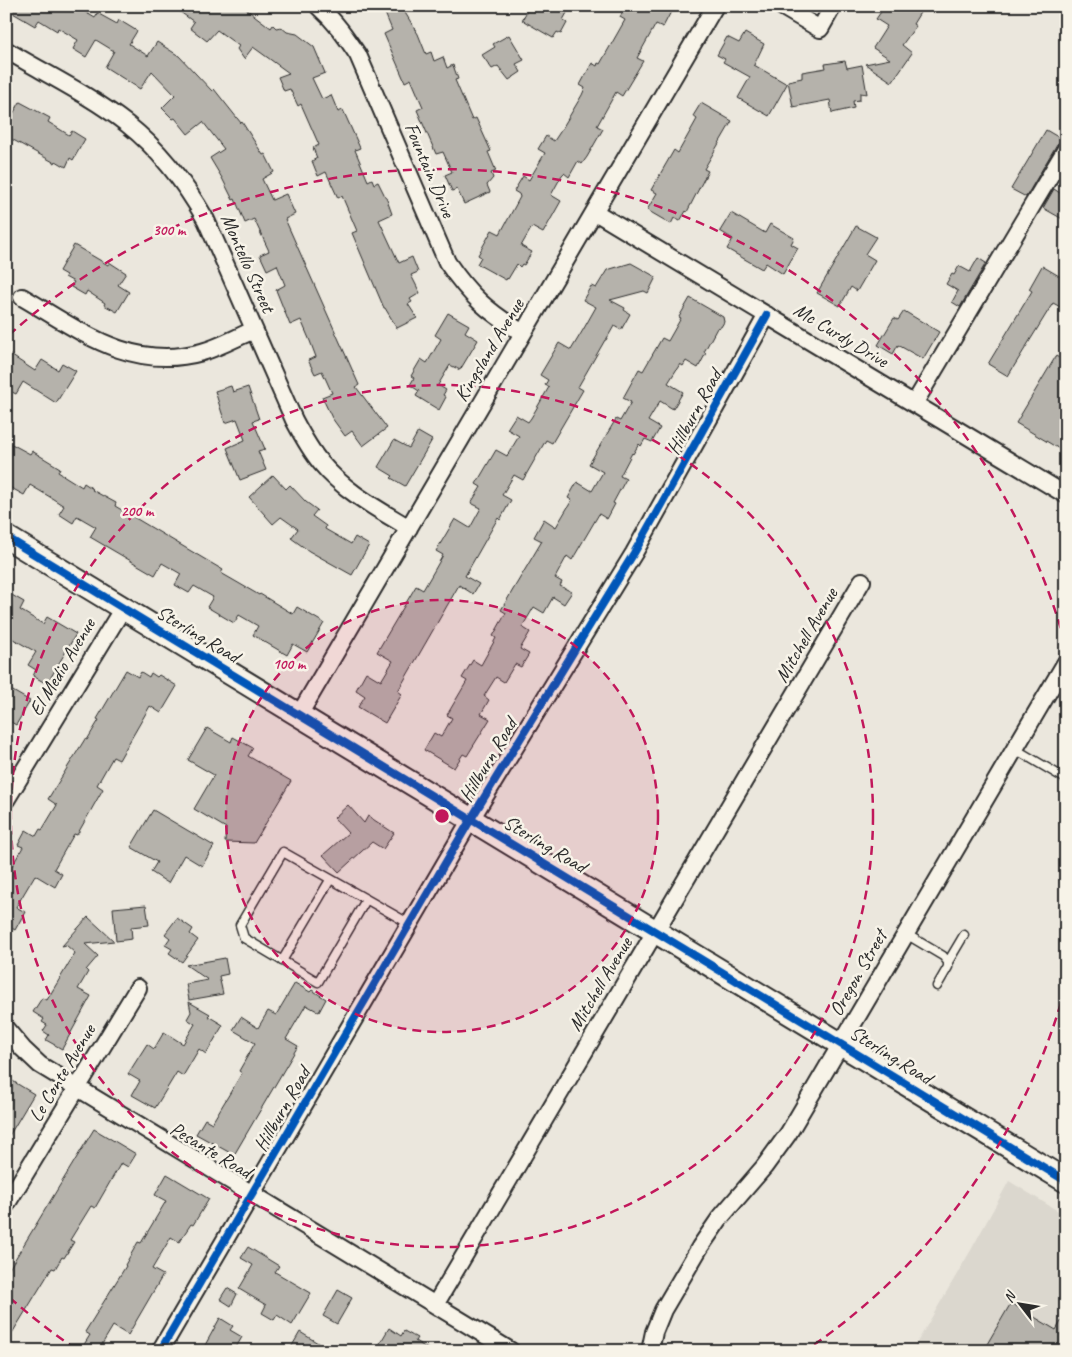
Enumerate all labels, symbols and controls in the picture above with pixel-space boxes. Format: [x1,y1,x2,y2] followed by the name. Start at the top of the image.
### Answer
[399,119,462,222] street label: Fountain Drive
[215,210,282,318] street label: Montello Street
[153,221,187,240] text: 300 m
[448,293,530,406] street label: Kingsland Avenue
[789,297,894,374] street label: Mc Curdy Drive
[660,362,729,459] street label: Hillburn Road
[121,502,155,521] text: 200 m
[769,582,844,687] street label: Mitchell Avenue
[152,599,247,670] street label: Sterling Road
[23,612,102,720] street label: El Medio Avenue
[273,655,307,674] text: 100 m
[453,711,524,806] street label: Hillburn Road
[433,807,451,825] centre of rings
[499,809,594,880] street label: Sterling Road
[823,923,894,1020] street label: Oregon Street
[562,931,639,1035] street label: Mitchell Avenue
[23,1018,102,1126] street label: Le Conte Avenue
[845,1020,940,1092] street label: Sterling Road
[248,1060,318,1156] street label: Hillburn Road
[166,1116,259,1186] street label: Pesante Road
[994,1280,1044,1330] north arrow
[1000,1287,1020,1306] text: N

